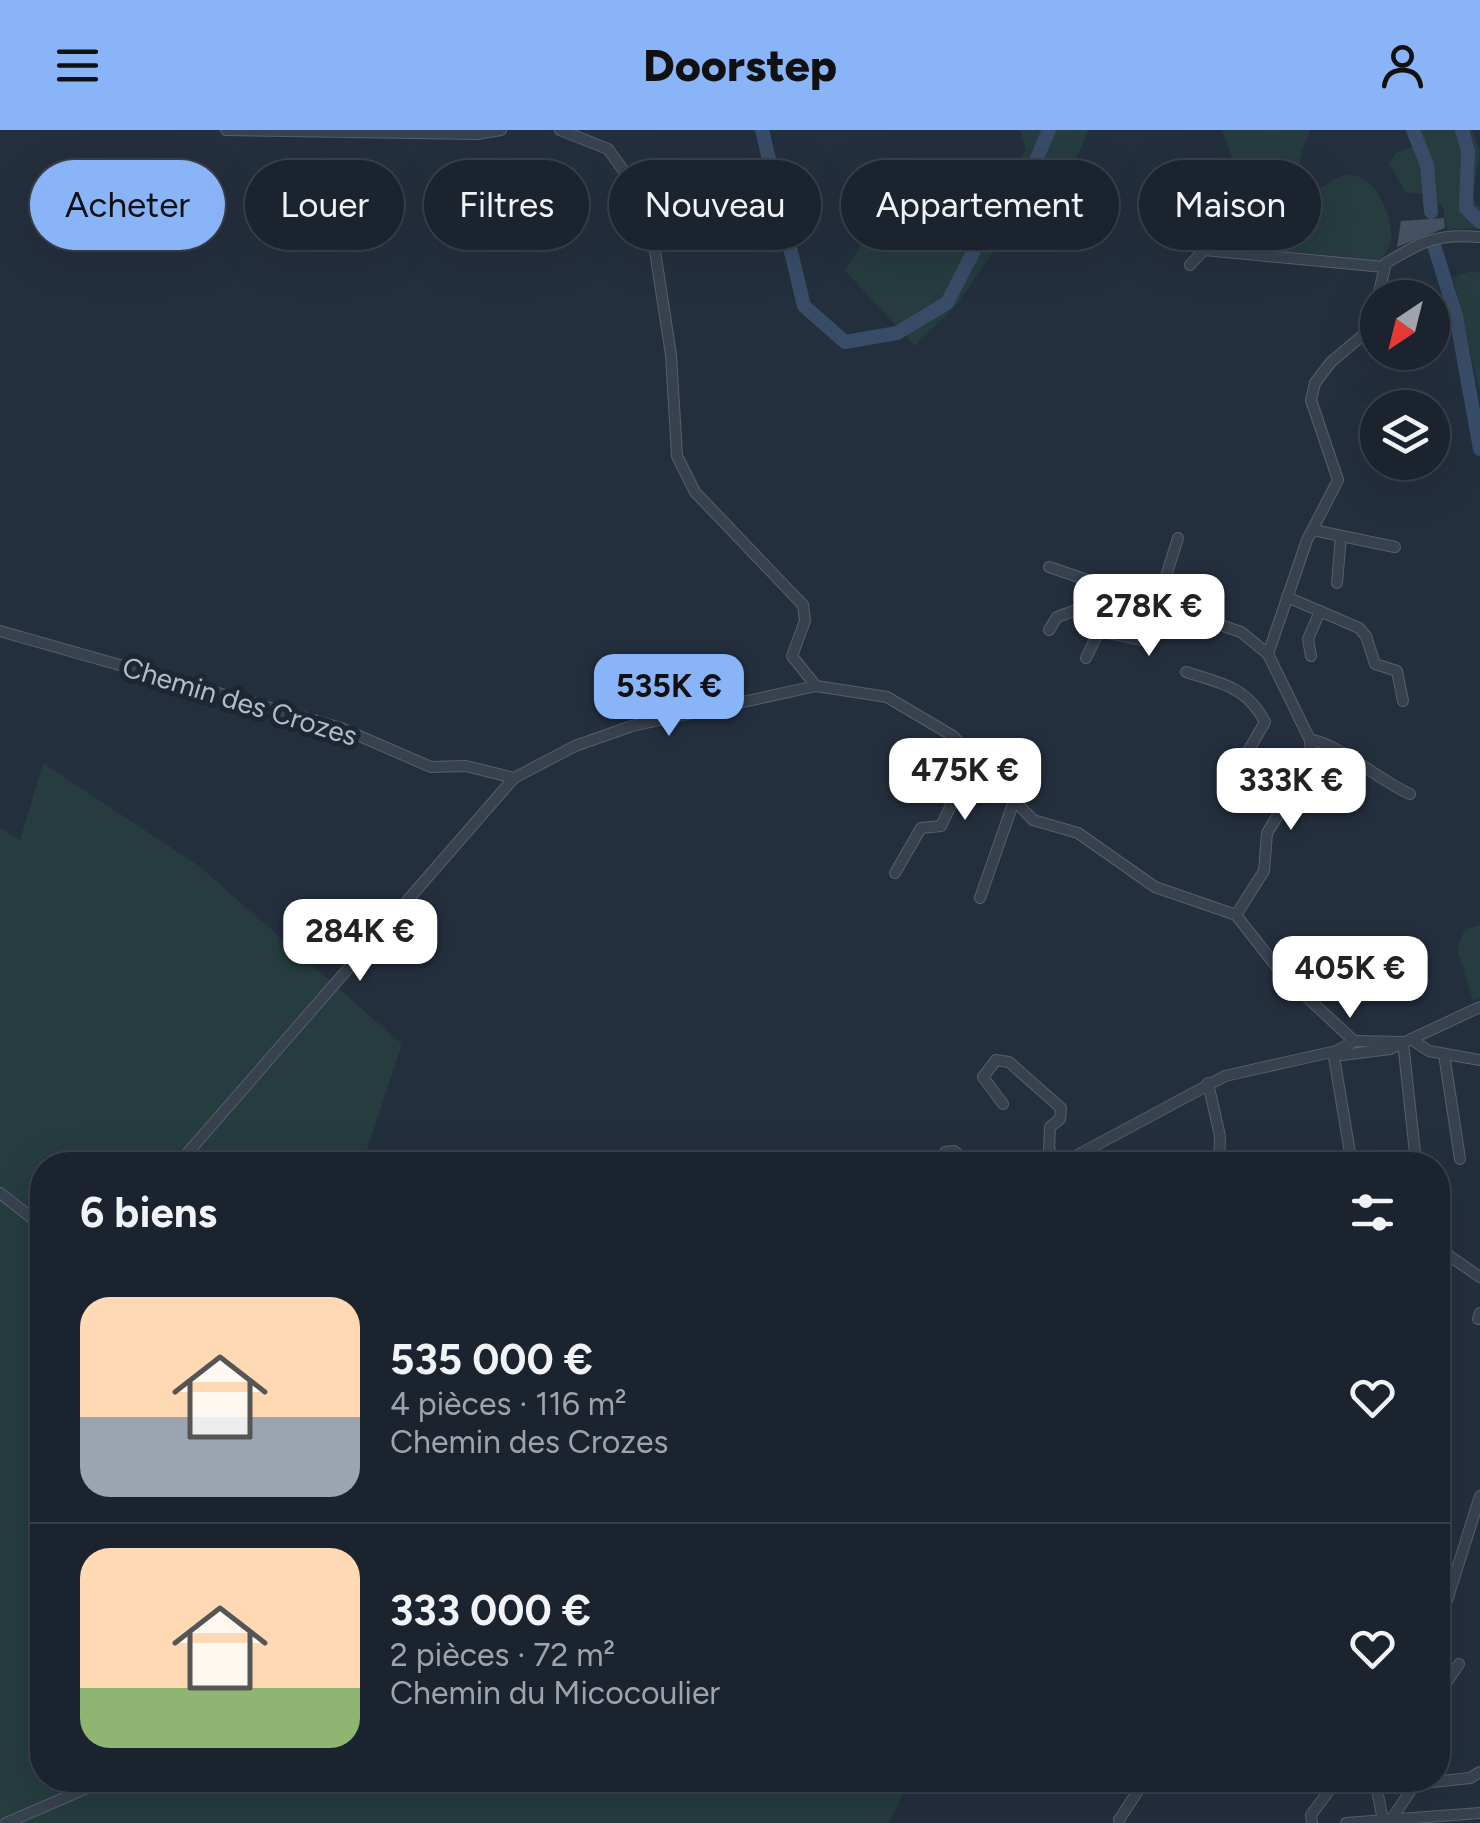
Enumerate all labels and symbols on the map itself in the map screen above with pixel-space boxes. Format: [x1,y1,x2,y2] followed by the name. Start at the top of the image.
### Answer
[1360,280,1450,370] north arrow
[1068,574,1230,659] pin: 278K €
[119,649,361,753] street label: Chemin des Crozes
[588,654,750,739] pin: 535K €
[884,738,1046,823] pin: 475K €
[1210,748,1372,833] pin: 333K €
[279,899,441,984] pin: 284K €
[1269,936,1431,1021] pin: 405K €

